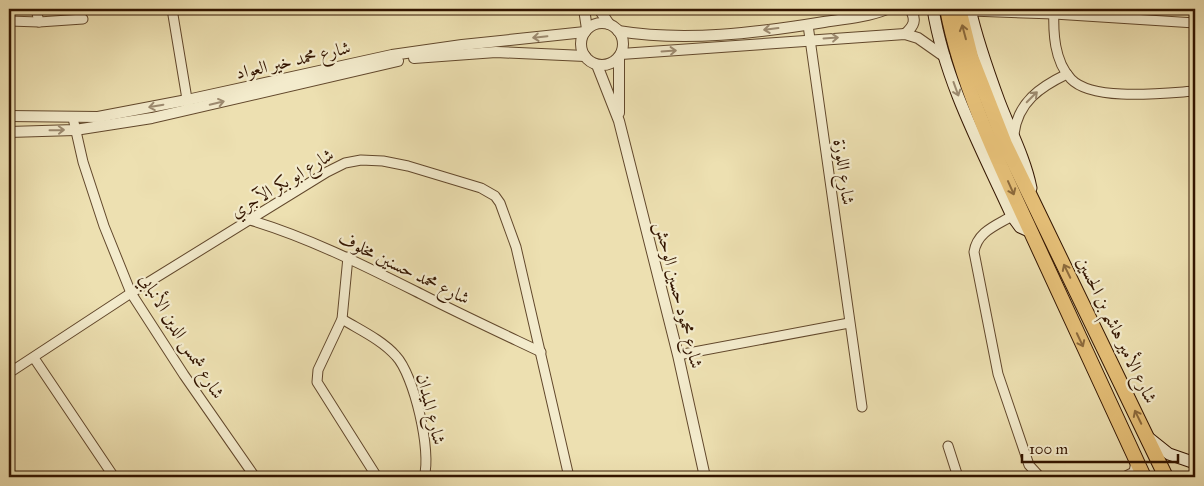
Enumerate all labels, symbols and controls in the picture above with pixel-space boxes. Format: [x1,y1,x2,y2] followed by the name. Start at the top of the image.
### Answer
[763,25,779,35] one-way arrow
[959,25,969,41] one-way arrow
[533,32,549,42] one-way arrow
[823,33,839,42] one-way arrow
[233,36,353,88] street label: شارع محمد خير العواد
[661,47,677,56] one-way arrow
[952,81,961,96] one-way arrow
[1026,91,1038,103] one-way arrow
[209,98,225,107] one-way arrow
[148,102,164,112] one-way arrow
[49,126,65,135] one-way arrow
[825,138,860,207] street label: شارع اللوزة
[226,144,340,226] street label: شارع ابو بكر الآجري
[1006,180,1016,195] one-way arrow
[646,219,708,372] street label: شارع محمود حسين الوحش
[333,227,473,313] street label: شارع محمد حسنين مخلوف
[1066,252,1164,410] street label: شارع الأمير هاشم بن الحسين
[1062,264,1072,279] one-way arrow
[131,268,231,405] street label: شارع شمس الدين الأنبابي
[1076,332,1086,347] one-way arrow
[408,371,450,448] street label: شارع الميدان
[1133,410,1143,425] one-way arrow
[1022,431,1178,463] scale bar
[1029,440,1069,458] text: 100 m

